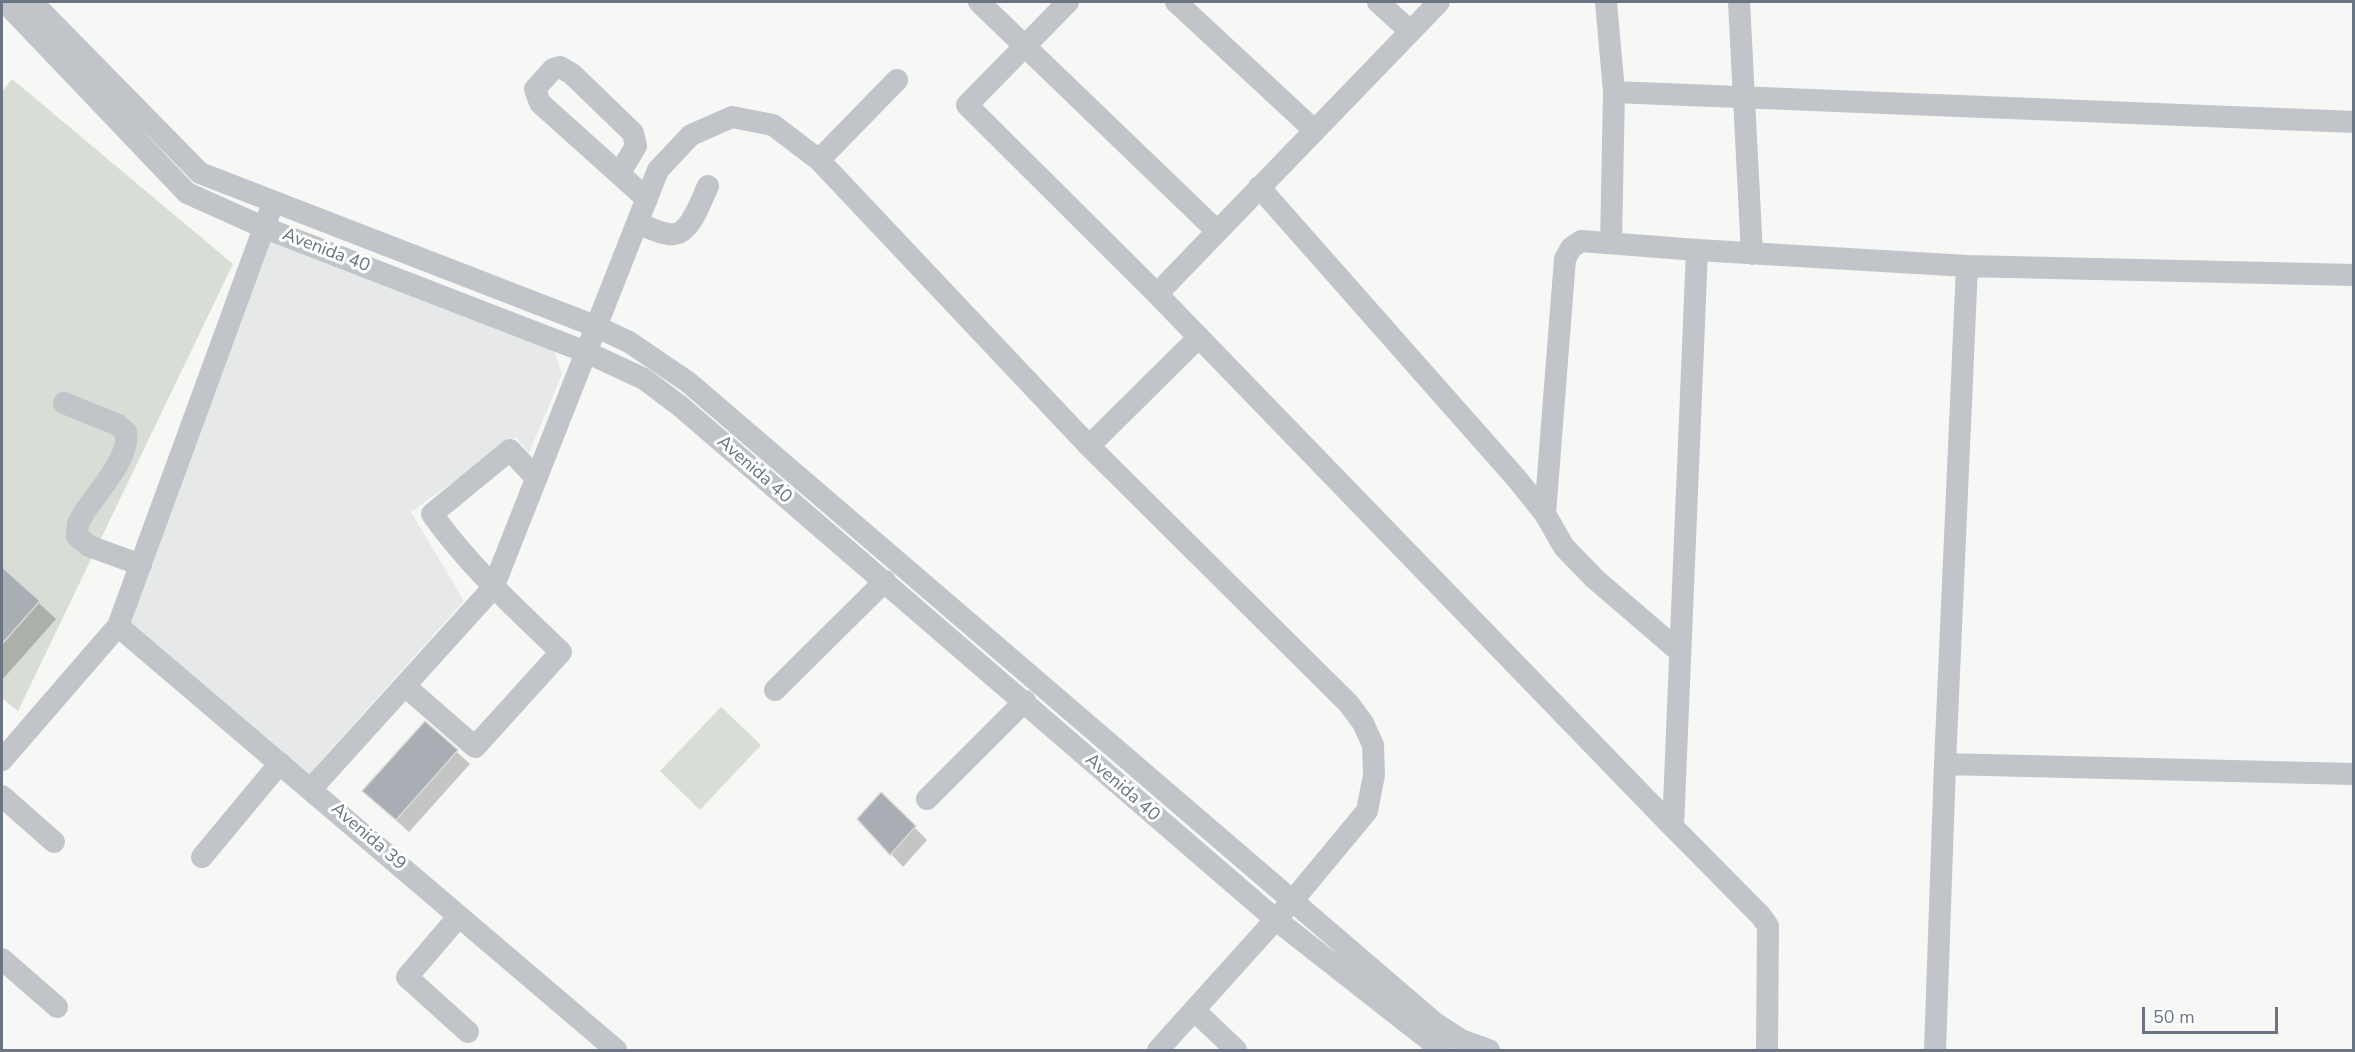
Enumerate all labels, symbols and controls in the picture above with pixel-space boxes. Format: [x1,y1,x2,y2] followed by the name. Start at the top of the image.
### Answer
[279,224,373,278] street label: Avenida 40
[712,432,796,508] street label: Avenida 40
[1080,750,1164,826] street label: Avenida 40
[326,799,410,875] street label: Avenida 39
[2145,995,2282,1033] scale bar
[2153,1005,2195,1029] text: 50 m

